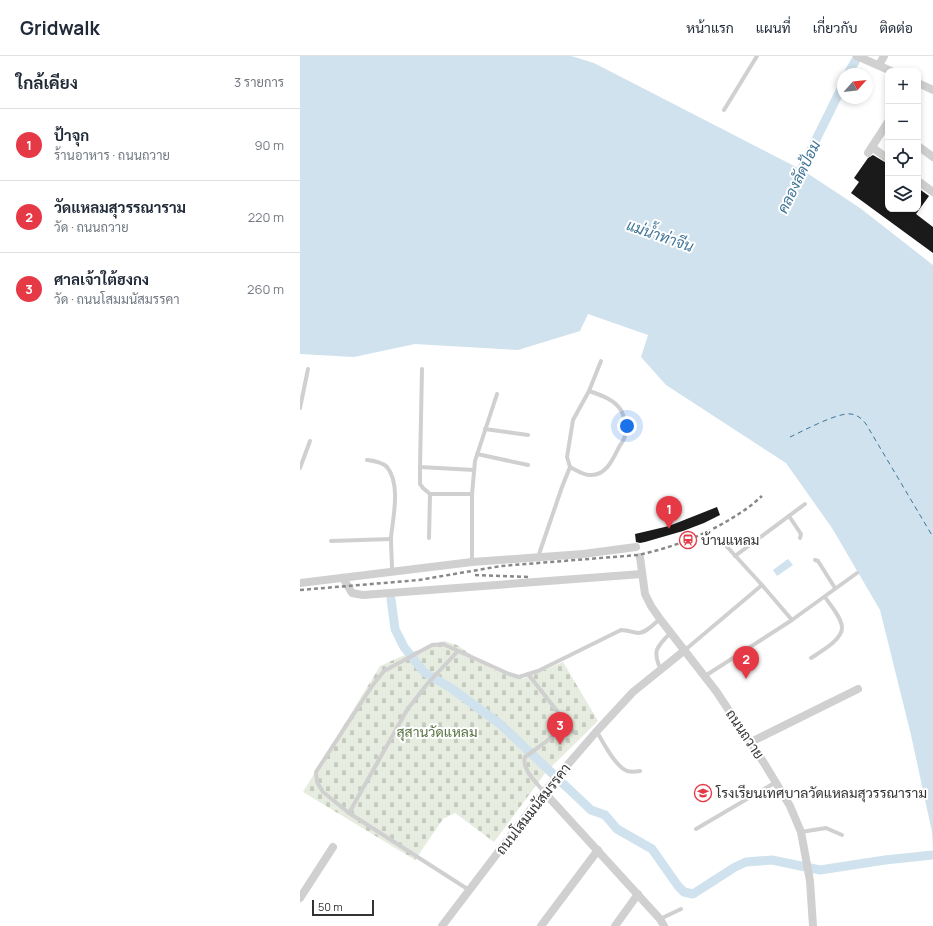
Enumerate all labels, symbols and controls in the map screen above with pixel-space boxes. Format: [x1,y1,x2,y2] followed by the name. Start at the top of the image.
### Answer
[20,15,100,41] text: Gridwalk
[686,18,734,37] text: หน้าแรก
[756,18,791,37] text: แผนที่
[813,18,857,37] text: เกี่ยวกับ
[879,18,913,37] text: ติดต่อ
[837,68,873,104] north arrow
[885,68,921,212] map controls
[885,68,921,104] button: +
[16,71,78,94] text: ใกล้เคียง
[234,73,284,91] text: 3 รายการ
[885,104,921,140] button: −
[54,125,89,146] text: ป้าจุก
[26,136,32,154] text: 1
[254,136,284,154] text: 90 m
[772,137,825,217] water label: คลองลัดป้อม
[885,140,921,176] button: locate
[54,146,170,164] text: ร้านอาหาร · ถนนถวาย
[885,176,921,212] button: layers
[54,197,186,218] text: วัดแหลมสุวรรณาราม
[25,208,33,226] text: 2
[248,208,284,226] text: 220 m
[624,212,698,257] water label: แม่น้ำท่าจีน
[54,218,129,236] text: วัด · ถนนถวาย
[54,269,149,290] text: ศาลเจ้าใต้ฮงกง
[25,280,33,298] text: 3
[247,280,284,298] text: 260 m
[54,290,180,308] text: วัด · ถนนโสมมนัสมรรคา
[617,416,637,436] your location
[656,496,682,529] pin: 1
[678,530,698,550] station icon: บ้านแหลม
[701,530,759,549] place label: บ้านแหลม
[733,646,759,679] pin: 2
[722,705,769,762] street label: ถนนถวาย
[547,712,573,745] pin: 3
[396,722,478,742] park label: สุสานวัดแหลม
[491,759,574,858] street label: ถนนโสมมนัสมรรคา
[693,783,713,803] school or university icon: โรงเรียนเทศบาลวัดแหลมสุวรรณาราม
[715,783,927,803] place label: โรงเรียนเทศบาลวัดแหลมสุวรรณาราม
[312,898,374,917] scale bar
[318,899,343,914] text: 50 m

